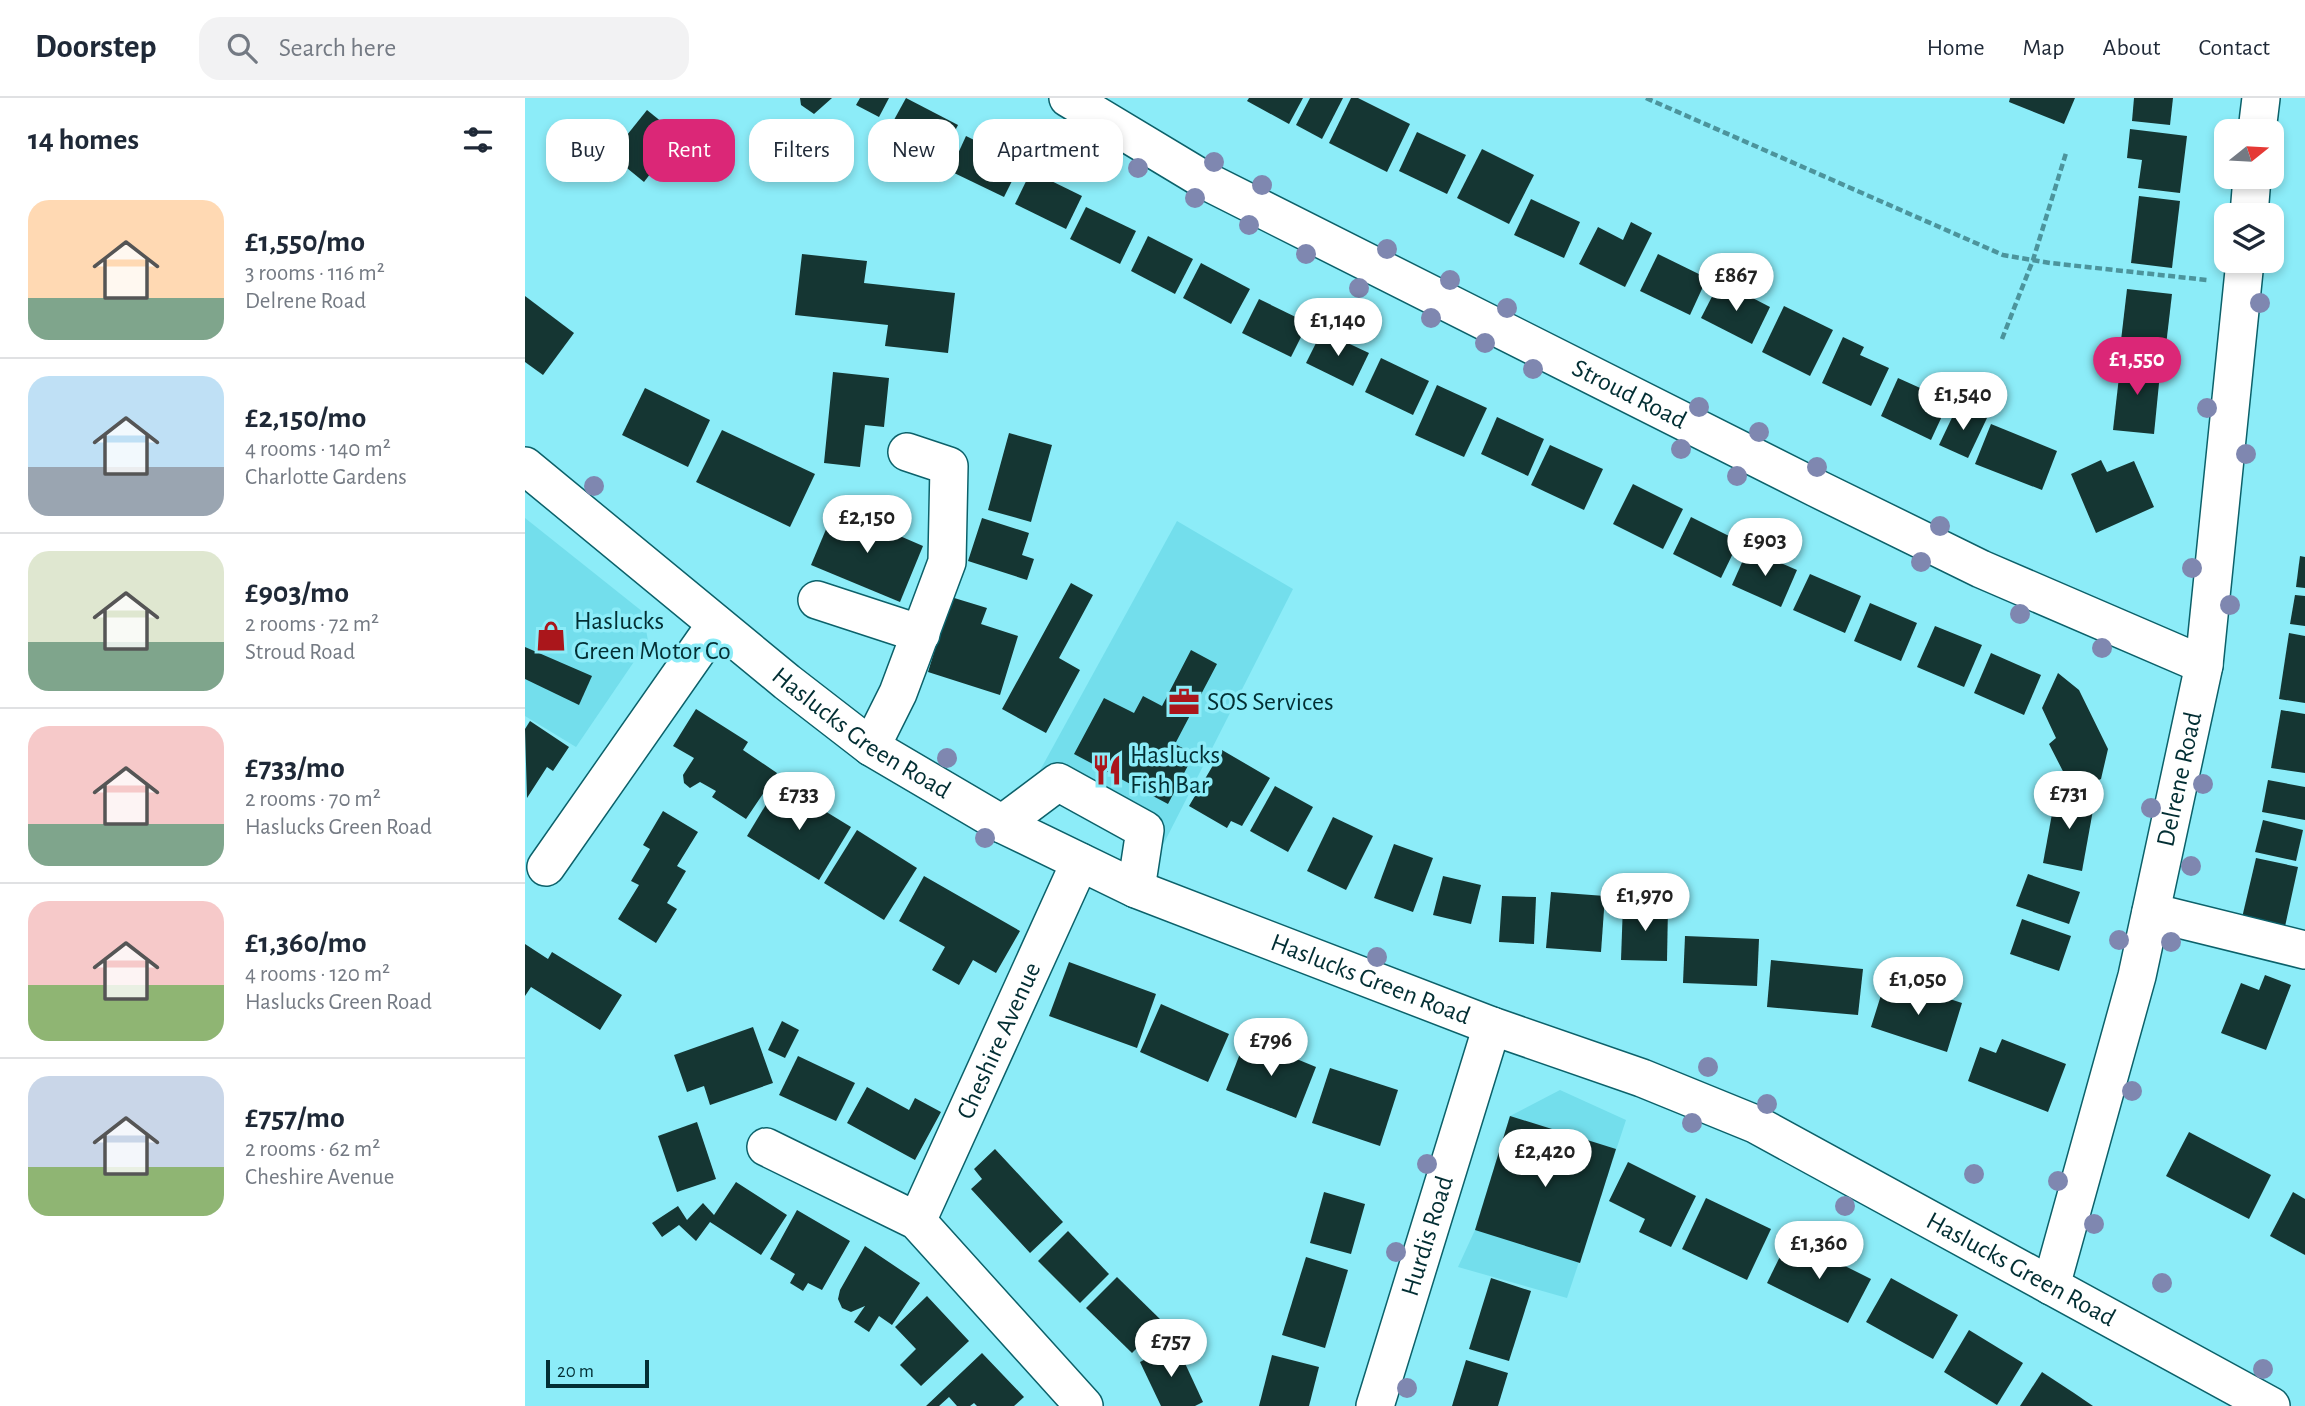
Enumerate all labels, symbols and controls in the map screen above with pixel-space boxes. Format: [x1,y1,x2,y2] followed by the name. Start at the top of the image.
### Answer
[199,17,689,80] search box
[223,29,261,67] icon: search
[35,31,157,64] text: Doorstep
[279,35,396,61] text: Search here
[1927,36,1985,60] text: Home
[2023,36,2065,60] text: Map
[2103,36,2160,60] text: About
[2198,36,2270,60] text: Contact
[546,119,629,182] chip: Buy
[643,119,735,182] chip: Rent
[749,119,854,182] chip: Filters
[868,119,959,182] chip: New
[973,119,1123,182] chip: Apartment
[2214,119,2284,189] north arrow
[2214,119,2284,273] map controls
[459,121,497,159] icon: filters
[28,125,139,155] text: 14 homes
[2214,203,2284,273] button: layers
[245,227,365,257] text: £1,550/mo
[84,228,168,312] icon: home
[1695,254,1777,313] pin: £867
[245,262,385,285] text: 3 rooms · 116 m²
[1715,264,1757,287] text: £867
[245,290,366,313] text: Delrene Road
[1281,299,1395,358] pin: £1,140
[1310,309,1366,332] text: £1,140
[2080,338,2194,397] pin: £1,550
[2109,348,2165,371] text: £1,550
[1568,354,1691,434] street label: Stroud Road
[1906,372,2020,432] pin: £1,540
[1934,383,1992,406] text: £1,540
[245,403,366,433] text: £2,150/mo
[84,404,168,488] icon: home
[245,438,391,461] text: 4 rooms · 140 m²
[245,466,407,489] text: Charlotte Gardens
[810,496,924,555] pin: £2,150
[839,506,895,529] text: £2,150
[1724,518,1806,578] pin: £903
[1743,529,1787,552] text: £903
[245,578,349,608] text: £903/mo
[84,579,168,663] icon: home
[574,608,731,664] place label: Haslucks Green Motor Co
[245,613,379,636] text: 2 rooms · 72 m²
[534,619,568,653] shop icon: Haslucks Green Motor Co
[245,641,355,664] text: Stroud Road
[767,662,955,804] street label: Haslucks Green Road
[1167,685,1201,719] office icon: SOS Services
[1207,689,1334,715] place label: SOS Services
[2152,709,2207,849] street label: Delrene Road
[1130,742,1220,798] place label: Haslucks Fish Bar
[245,753,345,783] text: £733/mo
[1090,753,1124,787] restaurant icon: Haslucks Fish Bar
[84,754,168,838] icon: home
[758,772,840,832] pin: £733
[2028,772,2110,831] pin: £731
[2050,782,2088,805] text: £731
[779,783,819,806] text: £733
[245,788,381,811] text: 2 rooms · 70 m²
[245,816,432,839] text: Haslucks Green Road
[1588,874,1702,933] pin: £1,970
[1617,884,1673,907] text: £1,970
[245,928,367,958] text: £1,360/mo
[84,929,168,1013] icon: home
[1267,929,1474,1029] street label: Haslucks Green Road
[952,958,1046,1123] street label: Cheshire Avenue
[1861,958,1975,1017] pin: £1,050
[245,963,390,986] text: 4 rooms · 120 m²
[1889,968,1947,991] text: £1,050
[245,991,432,1014] text: Haslucks Green Road
[1230,1018,1312,1078] pin: £796
[1250,1029,1292,1052] text: £796
[245,1103,345,1133] text: £757/mo
[84,1104,168,1188] icon: home
[1488,1130,1602,1189] pin: £2,420
[245,1138,380,1161] text: 2 rooms · 62 m²
[1515,1140,1575,1163] text: £2,420
[245,1166,394,1189] text: Cheshire Avenue
[1397,1173,1458,1299] street label: Hurdis Road
[1922,1207,2120,1331] street label: Haslucks Green Road
[1762,1222,1876,1281] pin: £1,360
[1791,1232,1847,1255] text: £1,360
[1130,1320,1212,1379] pin: £757
[1151,1330,1191,1353] text: £757
[546,1357,649,1389] scale bar
[557,1362,594,1381] text: 20 m

